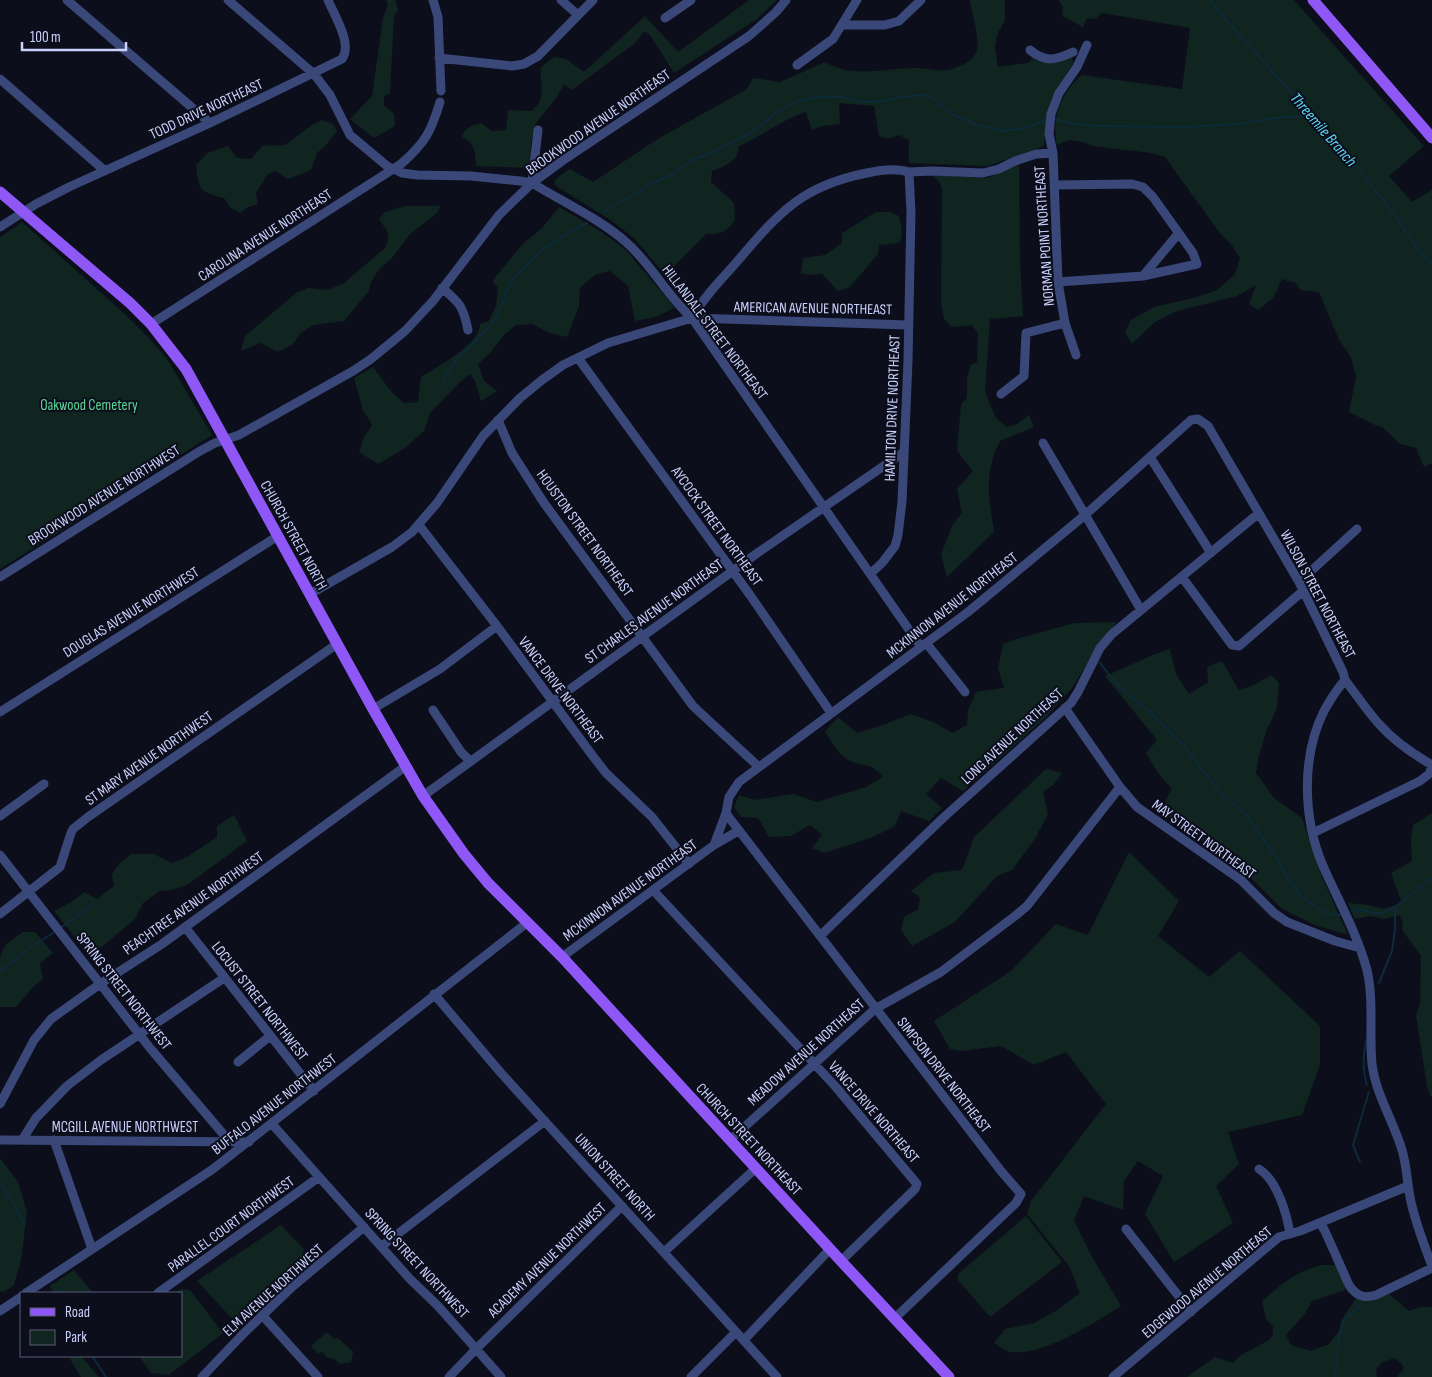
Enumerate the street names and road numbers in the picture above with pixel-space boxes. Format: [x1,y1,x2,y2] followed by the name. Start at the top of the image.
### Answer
[522,65,674,180] street label: BROOKWOOD AVENUE NORTHEAST
[146,75,266,144] street label: TODD DRIVE NORTHEAST
[1030,165,1059,307] street label: NORMAN POINT NORTHEAST
[195,185,336,286] street label: CAROLINA AVENUE NORTHEAST
[658,261,772,404] street label: HILLANDALE STREET NORTHEAST
[733,298,892,319] street label: AMERICAN AVENUE NORTHEAST
[880,334,905,482] street label: HAMILTON DRIVE NORTHEAST
[25,441,184,550] street label: BROOKWOOD AVENUE NORTHWEST
[666,462,766,590] street label: AYCOCK STREET NORTHEAST
[532,466,637,601] street label: HOUSTON STREET NORTHEAST
[256,477,331,593] street label: CHURCH STREET NORTH
[1276,527,1359,662] street label: WILSON STREET NORTHEAST
[883,548,1022,663] street label: MCKINNON AVENUE NORTHEAST
[581,555,727,668] street label: ST CHARLES AVENUE NORTHEAST
[60,563,203,662] street label: DOUGLAS AVENUE NORTHWEST
[514,633,607,748] street label: VANCE DRIVE NORTHEAST
[957,684,1068,789] street label: LONG AVENUE NORTHEAST
[82,707,217,810] street label: ST MARY AVENUE NORTHWEST
[1148,795,1259,883] street label: MAY STREET NORTHEAST
[559,835,701,946] street label: MCKINNON AVENUE NORTHEAST
[119,848,267,959] street label: PEACHTREE AVENUE NORTHWEST
[72,929,176,1054] street label: SPRING STREET NORTHWEST
[207,938,312,1065] street label: LOCUST STREET NORTHWEST
[744,995,869,1110] street label: MEADOW AVENUE NORTHEAST
[893,1014,995,1137] street label: SIMPSON DRIVE NORTHEAST
[208,1050,341,1159] street label: BUFFALO AVENUE NORTHWEST
[824,1057,923,1167] street label: VANCE DRIVE NORTHEAST
[692,1079,806,1200] street label: CHURCH STREET NORTHEAST
[52,1118,198,1137] street label: MCGILL AVENUE NORTHWEST
[570,1130,659,1225] street label: UNION STREET NORTH
[164,1172,298,1277] street label: PARALLEL COURT NORTHWEST
[483,1199,611,1323] street label: ACADEMY AVENUE NORTHWEST
[360,1204,473,1323] street label: SPRING STREET NORTHWEST
[1138,1222,1276,1342] street label: EDGEWOOD AVENUE NORTHEAST
[219,1240,328,1341] street label: ELM AVENUE NORTHWEST

